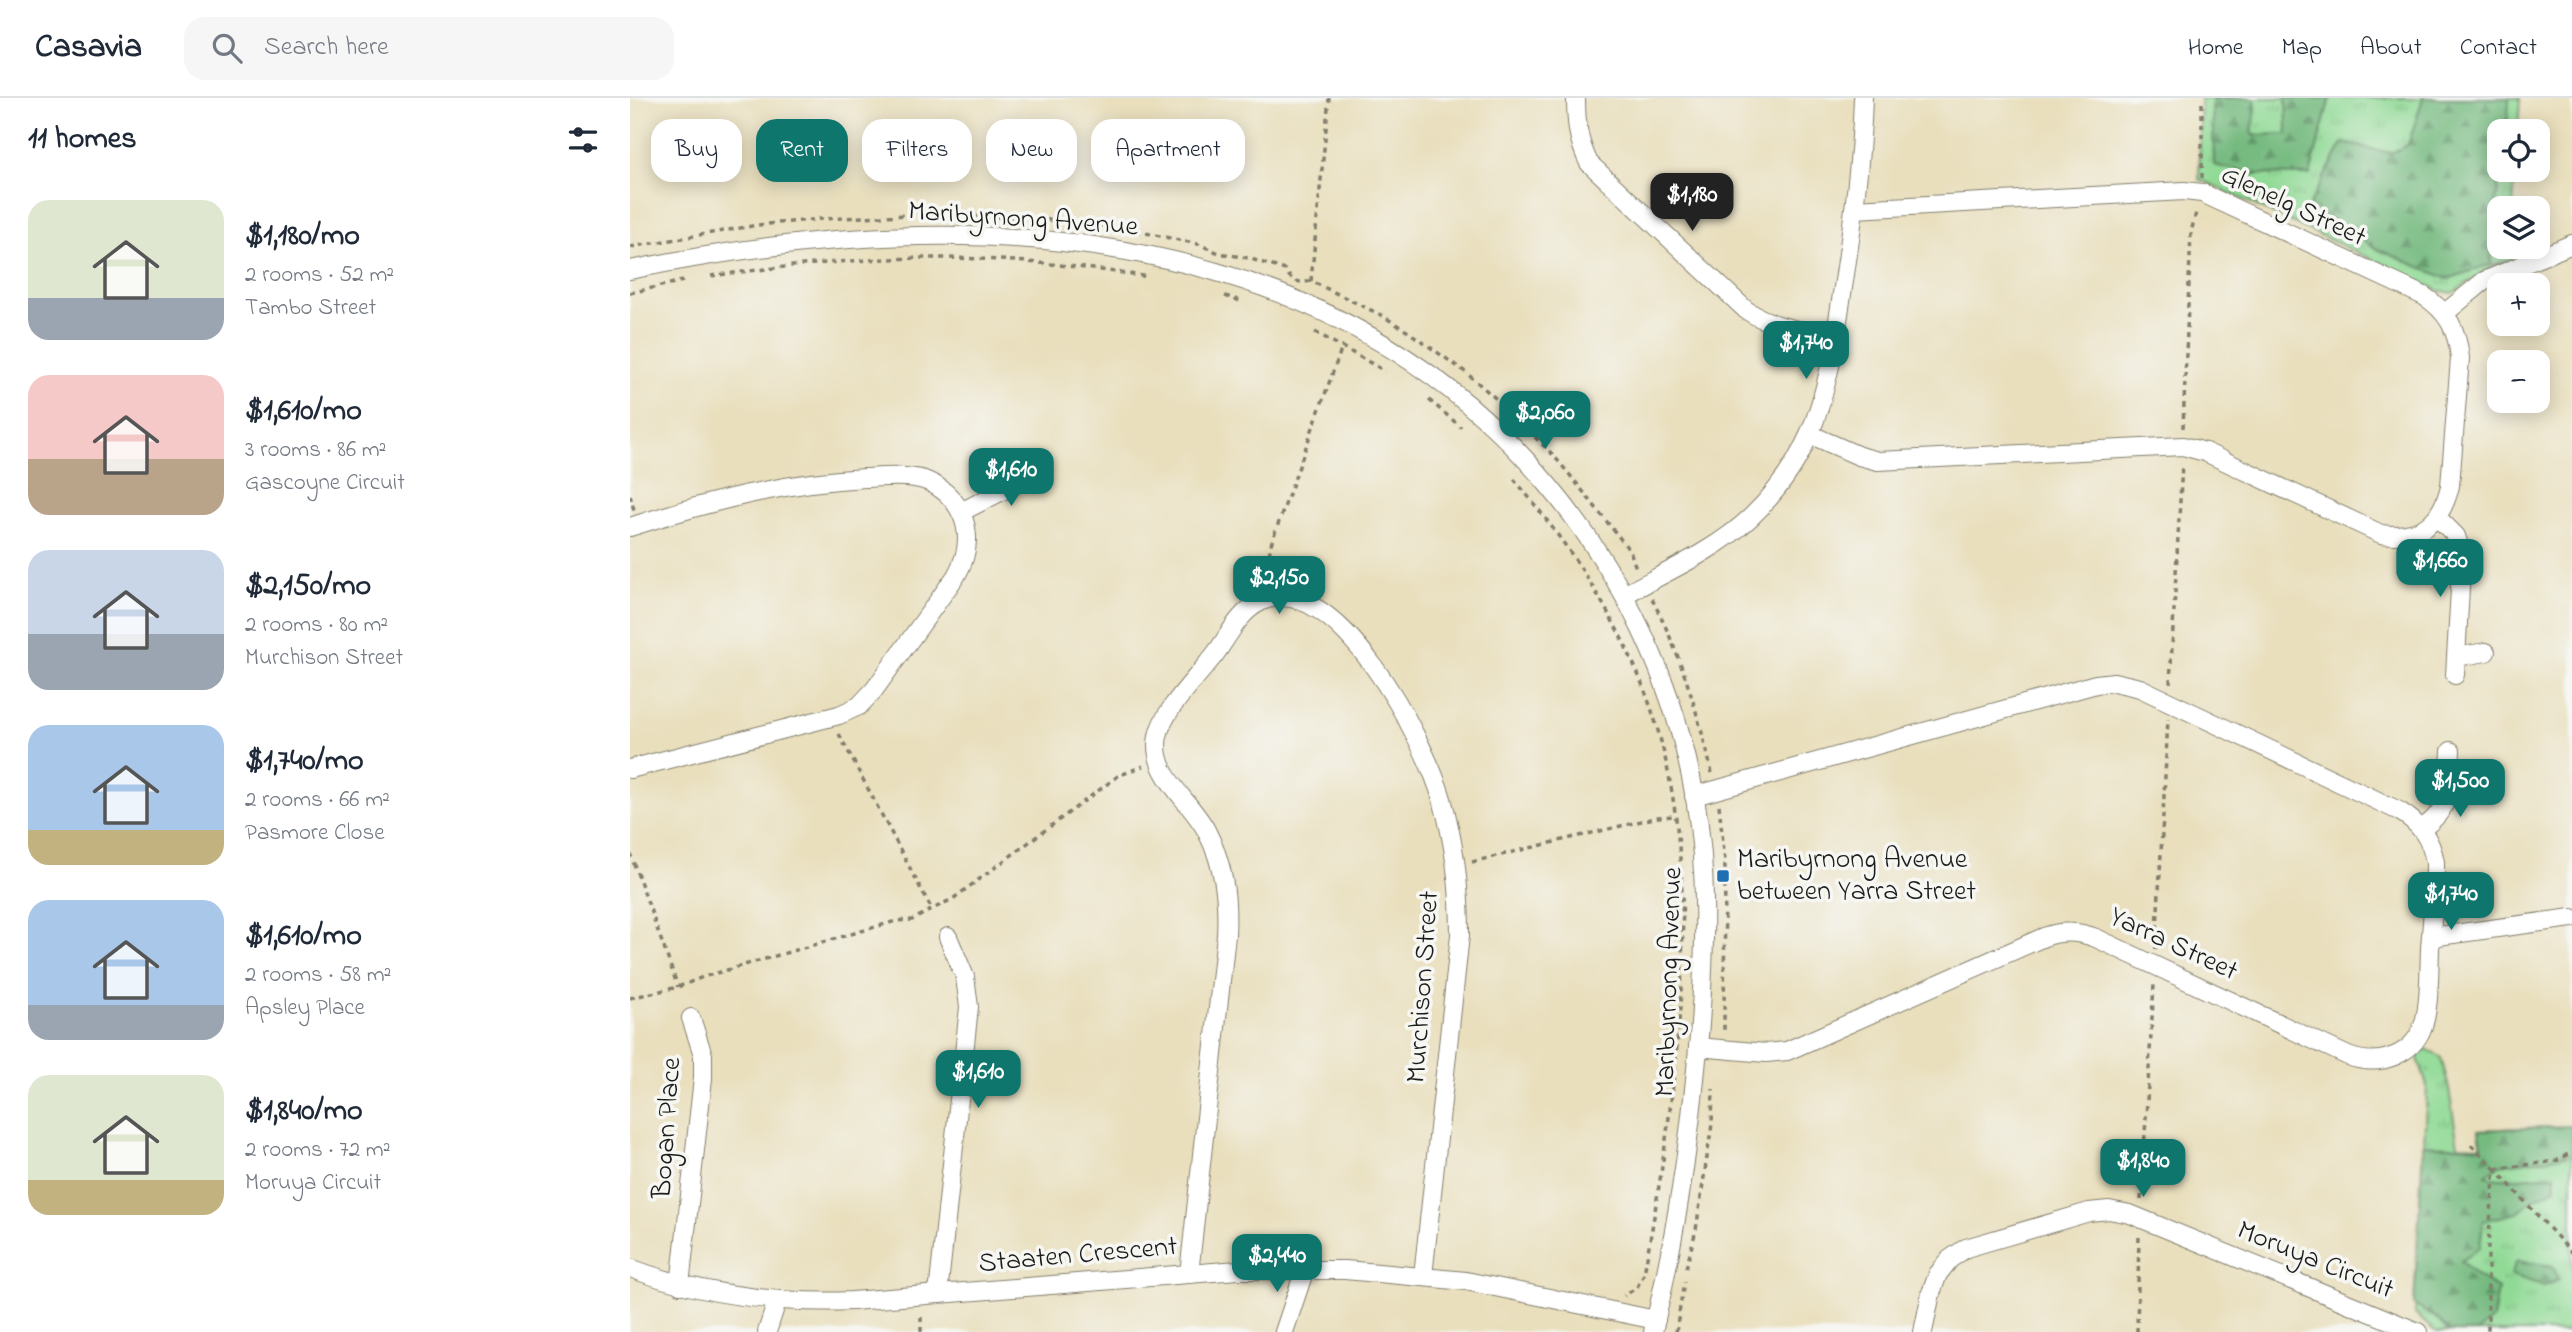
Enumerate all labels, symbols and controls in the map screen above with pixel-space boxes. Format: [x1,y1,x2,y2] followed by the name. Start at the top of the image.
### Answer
[184,17,674,80] search box
[35,24,142,72] text: Casavia
[208,29,246,67] icon: search
[264,29,389,67] text: Search here
[2188,31,2244,66] text: Home
[2282,31,2322,66] text: Map
[2360,31,2422,66] text: About
[2460,31,2537,66] text: Contact
[28,118,136,162] text: 11 homes
[651,119,742,182] chip: Buy
[756,119,848,182] chip: Rent
[862,119,972,182] chip: Filters
[986,119,1077,182] chip: New
[1091,119,1245,182] chip: Apartment
[2487,119,2550,413] map controls
[2487,119,2550,182] button: locate
[564,121,602,159] icon: filters
[2214,155,2372,259] street label: Glenelg Street
[1635,174,1749,233] pin: $1,180
[1666,179,1718,212] text: $1,180
[907,192,1140,249] street label: Maribyrnong Avenue
[2487,196,2550,259] button: layers
[245,215,360,259] text: $1,180/mo
[84,228,168,312] icon: home
[245,259,394,292] text: 2 rooms · 52 m²
[2487,273,2550,336] button: +
[245,292,376,325] text: Tambo Street
[1749,322,1863,381] pin: $1,740
[1779,327,1833,360] text: $1,740
[2487,350,2550,413] button: −
[245,390,362,434] text: $1,610/mo
[1488,392,1602,451] pin: $2,060
[1515,397,1575,430] text: $2,060
[84,403,168,487] icon: home
[245,434,386,467] text: 3 rooms · 86 m²
[954,448,1068,508] pin: $1,610
[985,454,1037,487] text: $1,610
[245,467,405,500] text: Gascoyne Circuit
[2383,540,2497,599] pin: $1,660
[2412,545,2468,578] text: $1,660
[1222,556,1336,616] pin: $2,150
[1249,562,1309,595] text: $2,150
[245,565,371,609] text: $2,150/mo
[84,578,168,662] icon: home
[245,609,388,642] text: 2 rooms · 80 m²
[245,642,403,675] text: Murchison Street
[245,740,364,784] text: $1,740/mo
[84,753,168,837] icon: home
[2403,760,2517,819] pin: $1,500
[2431,765,2489,798] text: $1,500
[245,784,390,817] text: 2 rooms · 66 m²
[245,817,385,850] text: Pasmore Close
[1737,840,1976,913] place label: Maribyrnong Avenue between Yarra Street
[1645,866,1695,1098] street label: Maribyrnong Avenue
[1715,868,1731,884] marker: Maribyrnong Avenue between Yarra Street
[2394,872,2508,932] pin: $1,740
[2424,878,2478,911] text: $1,740
[1397,890,1451,1084] street label: Murchison Street
[2102,897,2244,993] street label: Yarra Street
[245,915,362,959] text: $1,610/mo
[84,928,168,1012] icon: home
[245,959,391,992] text: 2 rooms · 58 m²
[245,992,365,1025] text: Apsley Place
[921,1051,1035,1110] pin: $1,610
[643,1056,693,1201] street label: Bogan Place
[952,1056,1004,1089] text: $1,610
[245,1090,363,1134] text: $1,840/mo
[84,1103,168,1187] icon: home
[245,1134,391,1167] text: 2 rooms · 72 m²
[2086,1140,2200,1199] pin: $1,840
[2116,1145,2170,1178] text: $1,840
[245,1167,381,1200] text: Moruya Circuit
[2230,1211,2400,1311] street label: Moruya Circuit
[977,1227,1179,1285] street label: Staaten Crescent
[1220,1234,1334,1294] pin: $2,440
[1248,1240,1306,1273] text: $2,440

